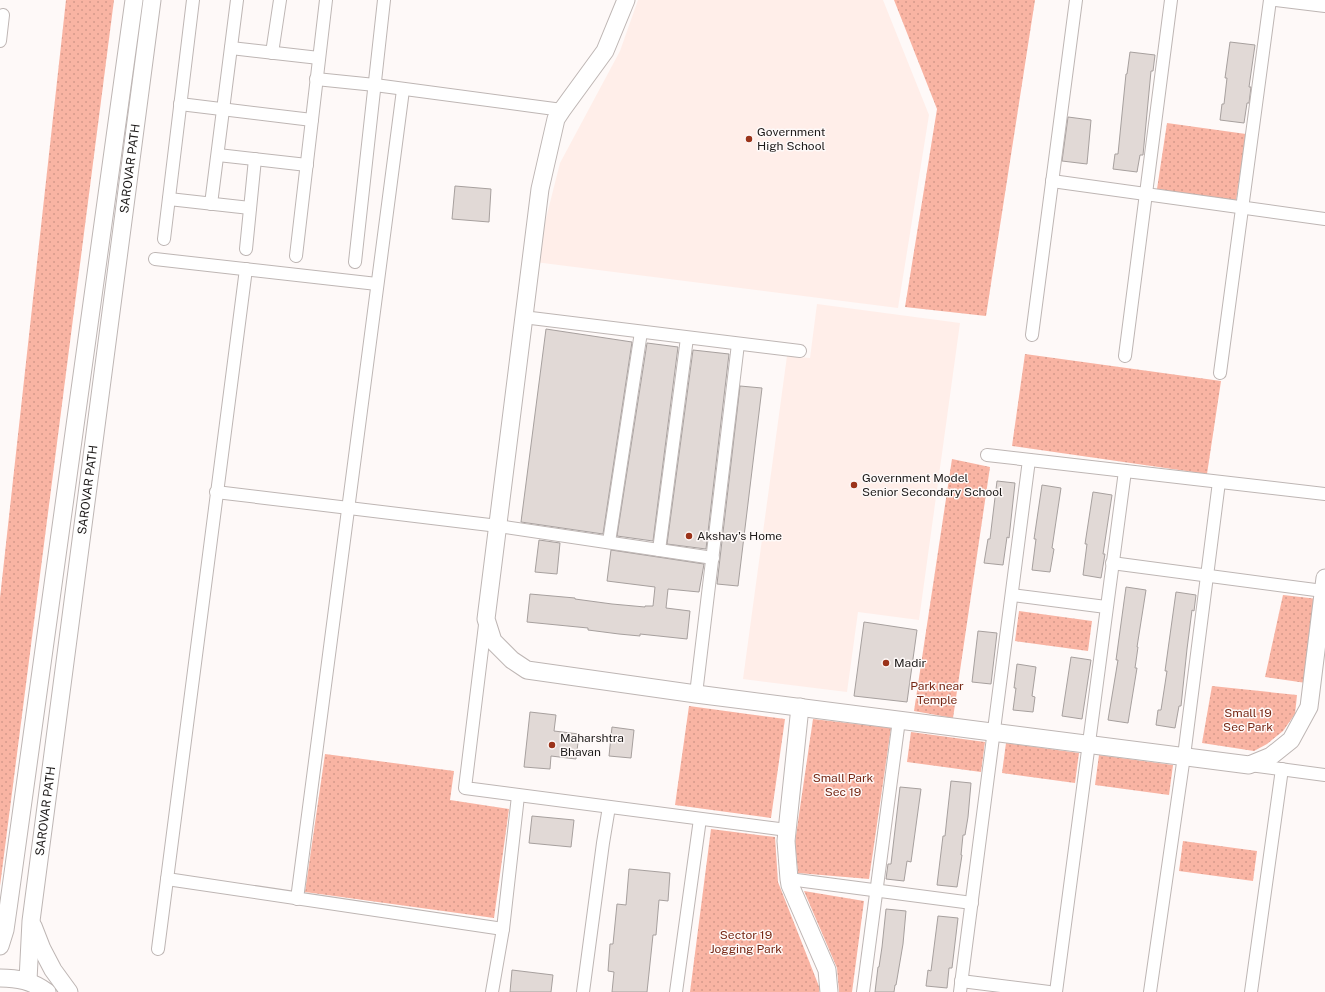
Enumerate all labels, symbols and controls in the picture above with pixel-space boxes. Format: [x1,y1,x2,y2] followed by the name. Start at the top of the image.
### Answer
[117,123,143,214] street label: SAROVAR PATH
[757,125,826,153] place label: Government High School
[744,134,754,144] marker: Government High School
[75,444,100,535] street label: SAROVAR PATH
[862,471,1003,499] place label: Government Model Senior Secondary School
[849,480,859,490] marker: Government Model Senior Secondary School
[697,529,782,543] place label: Akshay's Home
[684,531,694,541] marker: Akshay's Home
[894,656,927,670] place label: Madir
[881,658,891,668] marker: Madir
[910,679,964,707] park label: Park near Temple
[1223,706,1273,734] park label: Small 19 Sec Park
[560,731,624,759] place label: Maharshtra Bhavan
[547,740,557,750] marker: Maharshtra Bhavan
[33,765,58,857] street label: SAROVAR PATH
[813,771,874,799] park label: Small Park Sec 19
[710,928,782,956] park label: Sector 19 Jogging Park

